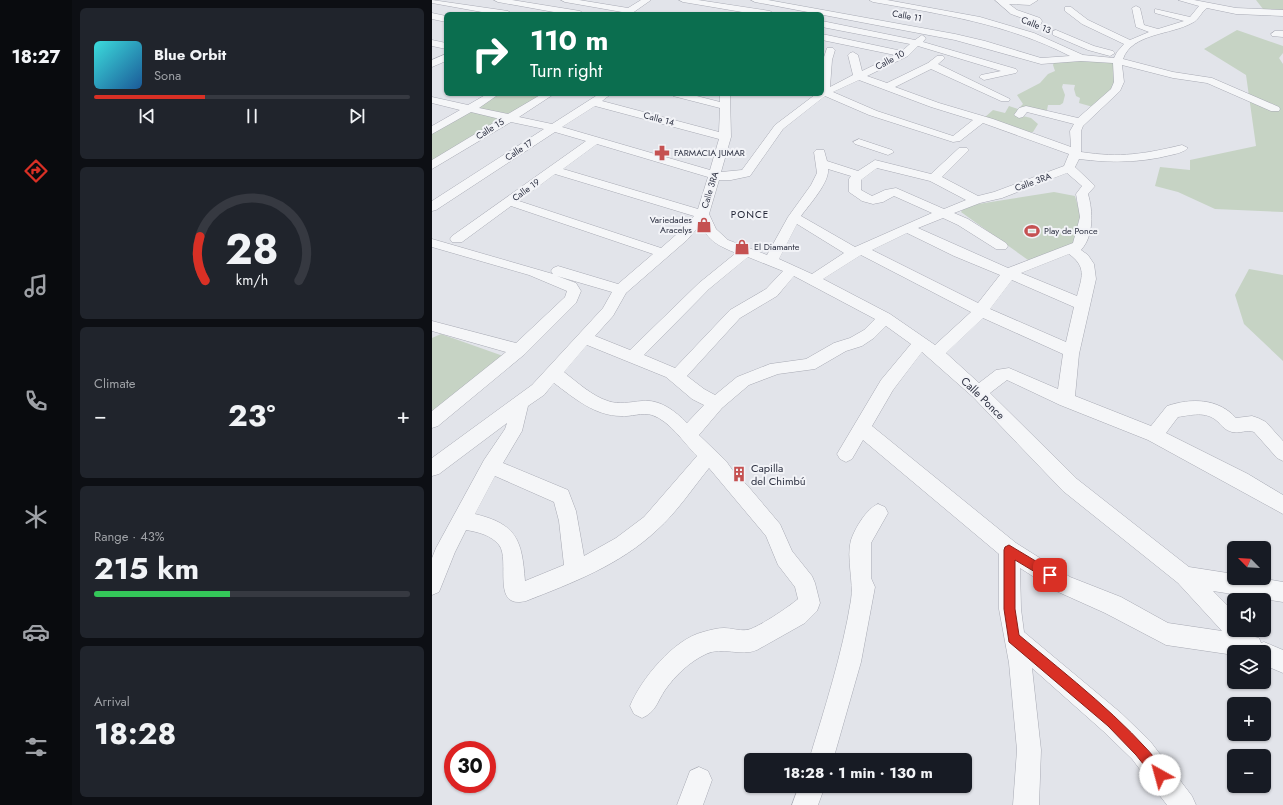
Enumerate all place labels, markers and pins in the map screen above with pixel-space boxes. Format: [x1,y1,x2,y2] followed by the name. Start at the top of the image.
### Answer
[653,144,671,162] pharmacy icon: FARMACIA JUMAR
[674,146,745,159] place label: FARMACIA JUMAR
[650,213,692,236] place label: Variedades Aracelys
[695,216,713,234] shop icon: Variedades Aracelys
[1023,222,1041,240] sports icon: Play de Ponce
[1044,224,1098,237] place label: Play de Ponce
[733,238,751,256] shop icon: El Diamante
[754,240,800,253] place label: El Diamante
[751,460,806,489] place label: Capilla del Chimbú
[730,465,748,483] building icon: Capilla del Chimbú
[1033,558,1067,592] pin

